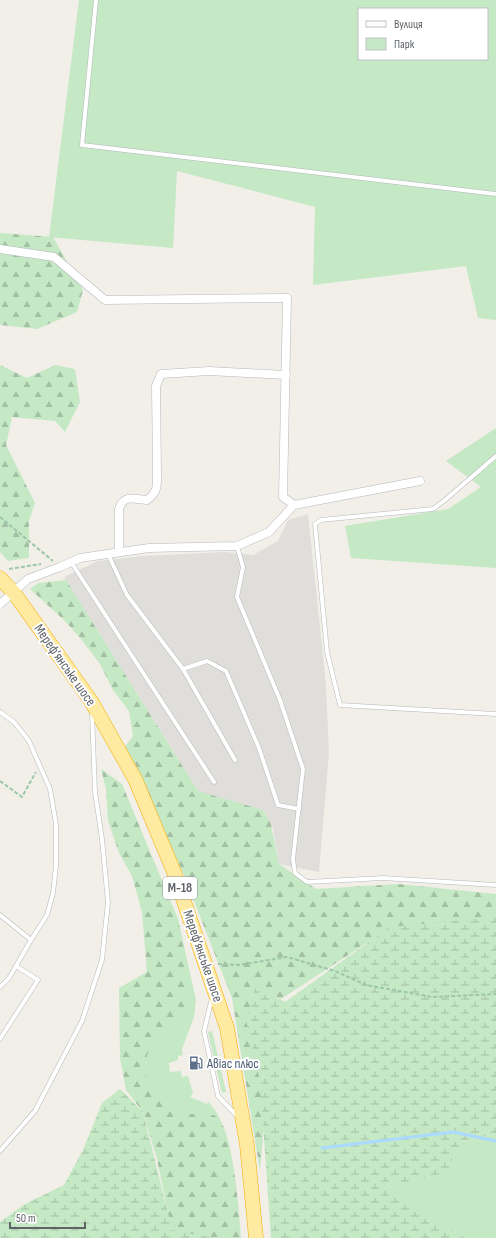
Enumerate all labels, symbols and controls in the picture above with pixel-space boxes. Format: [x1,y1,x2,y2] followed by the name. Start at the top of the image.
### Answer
[358,8,488,60] legend
[394,17,423,32] text: Вулиця
[394,37,415,52] text: Парк
[30,621,100,709] street label: Мереф’янське шосе
[163,877,197,899] road number: М-18
[179,908,227,1004] street label: Мереф’янське шосе
[188,1055,204,1071] fuel station icon: Авіас плюс
[206,1055,259,1072] place label: Авіас плюс
[10,1204,85,1230] scale bar
[16,1211,36,1226] text: 50 m

